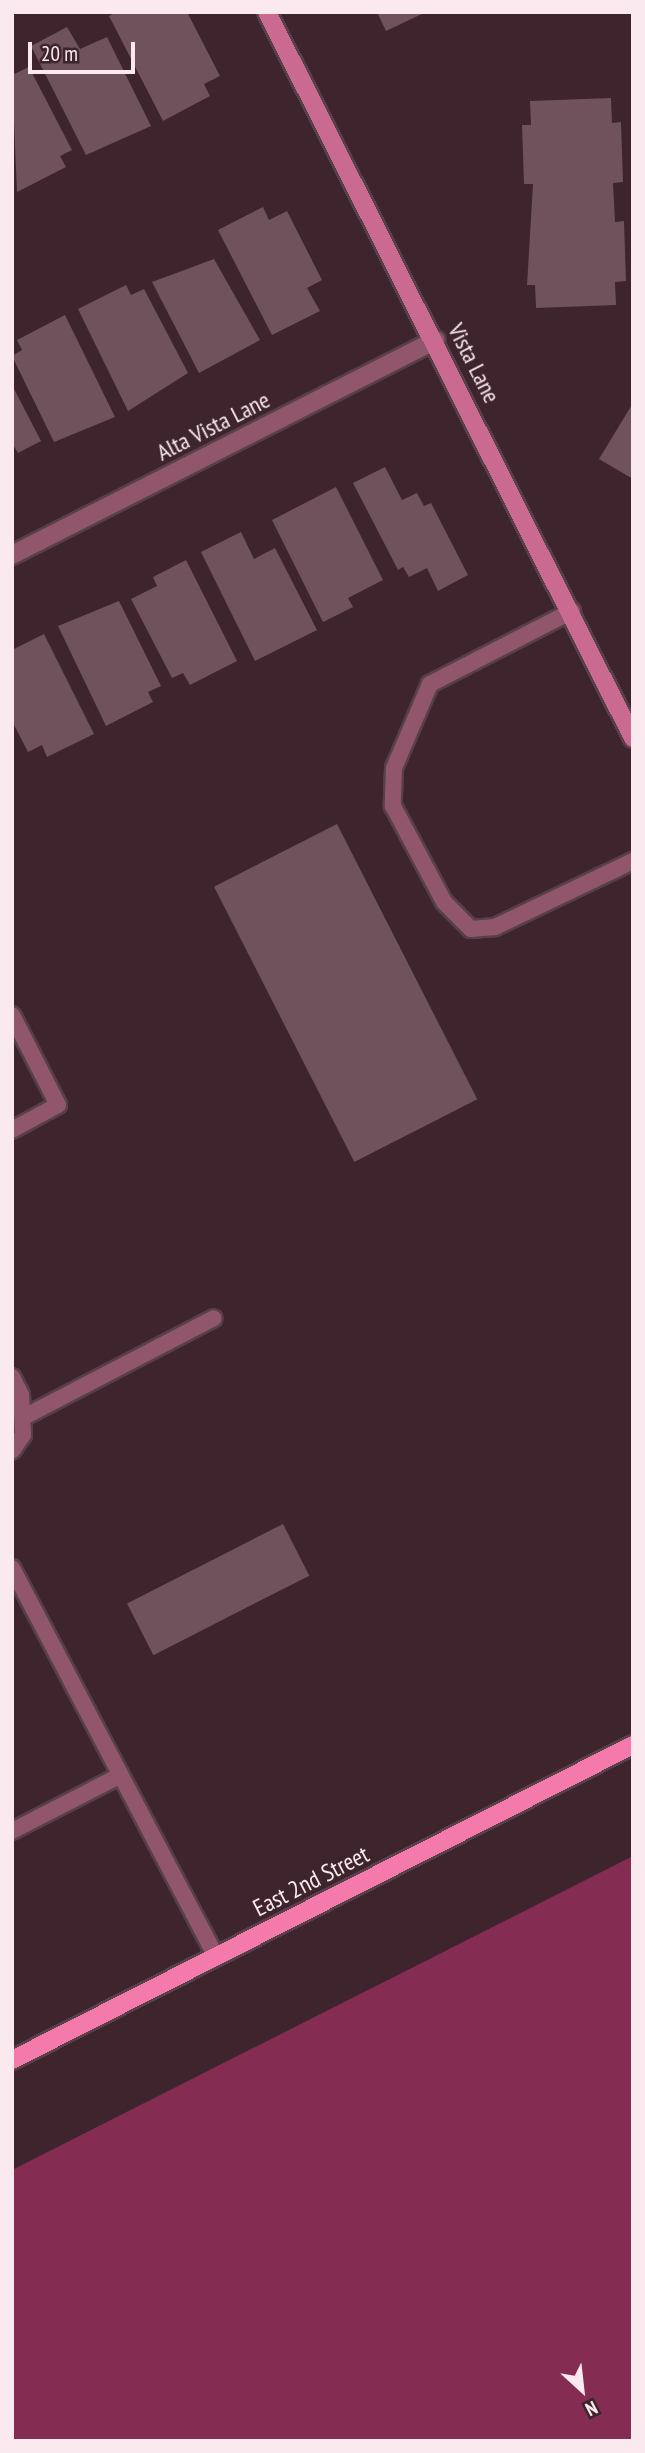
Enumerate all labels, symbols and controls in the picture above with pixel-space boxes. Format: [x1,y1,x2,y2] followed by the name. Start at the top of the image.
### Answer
[32,28,138,72] scale bar
[41,40,78,67] text: 20 m
[442,318,506,408] street label: Vista Lane
[151,385,275,467] street label: Alta Vista Lane
[248,1840,374,1922] street label: East 2nd Street
[547,2355,617,2425] north arrow
[582,2396,602,2422] text: N

